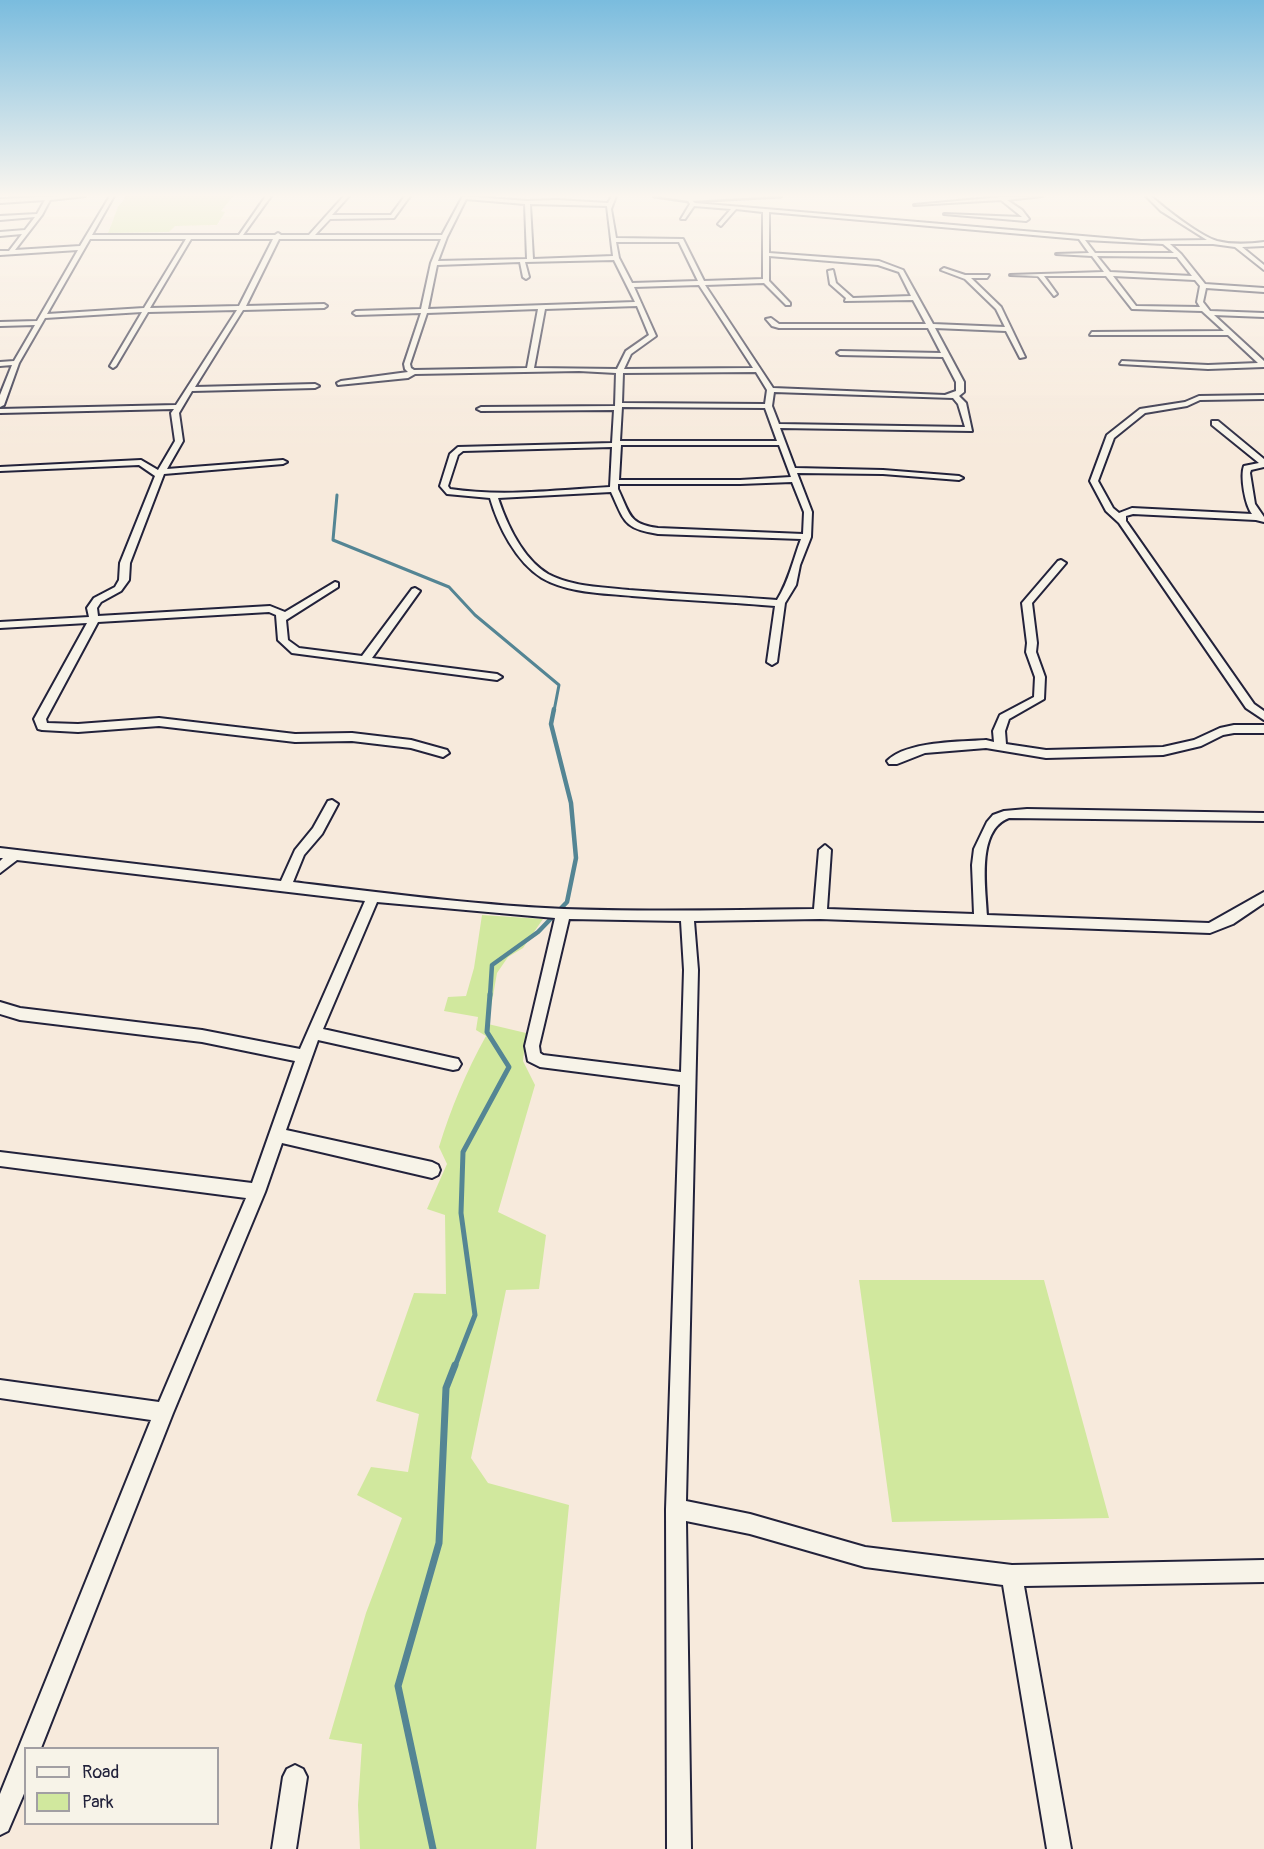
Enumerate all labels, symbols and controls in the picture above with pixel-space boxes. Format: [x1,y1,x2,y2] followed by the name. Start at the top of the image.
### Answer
[24,1747,219,1825] legend
[82,1761,119,1784] text: Road
[82,1791,114,1814] text: Park

